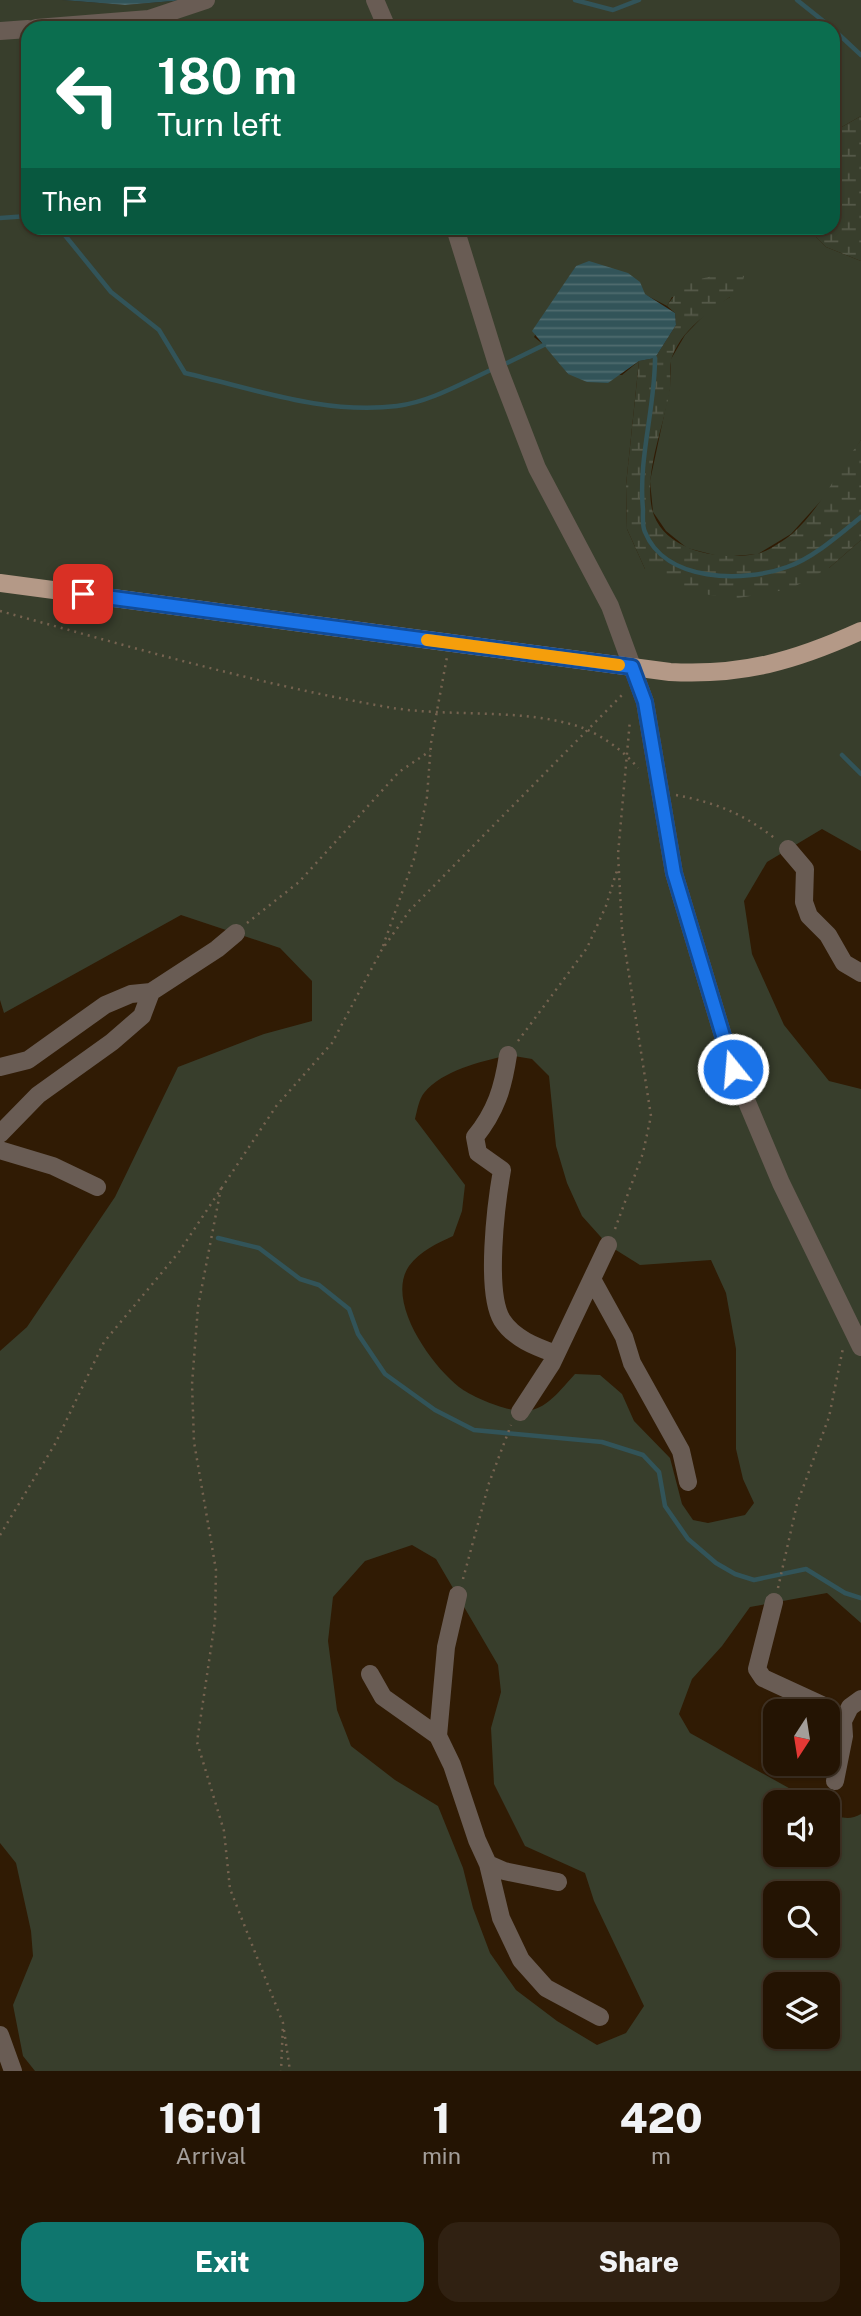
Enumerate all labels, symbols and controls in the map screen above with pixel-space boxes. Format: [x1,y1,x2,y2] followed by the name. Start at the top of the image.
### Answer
[157,47,297,105] text: 180 m
[42,49,133,140] icon: left
[157,106,282,143] text: Turn left
[116,182,154,220] icon: arrive
[42,186,102,217] text: Then
[53,564,113,624] pin
[64,575,102,613] icon: arrive
[696,1032,770,1106] position arrow
[763,1699,840,1776] north arrow
[763,1699,840,2049] map controls
[763,1790,840,1867] button: sound
[763,1881,840,1958] button: search
[763,1972,840,2049] button: layers
[158,2093,264,2142] text: 16:01
[432,2093,451,2142] text: 1
[619,2093,703,2142] text: 420
[175,2142,246,2169] text: Arrival
[422,2142,461,2169] text: min
[651,2142,671,2169] text: m
[21,2222,424,2302] button: Exit
[438,2222,840,2302] button: Share

